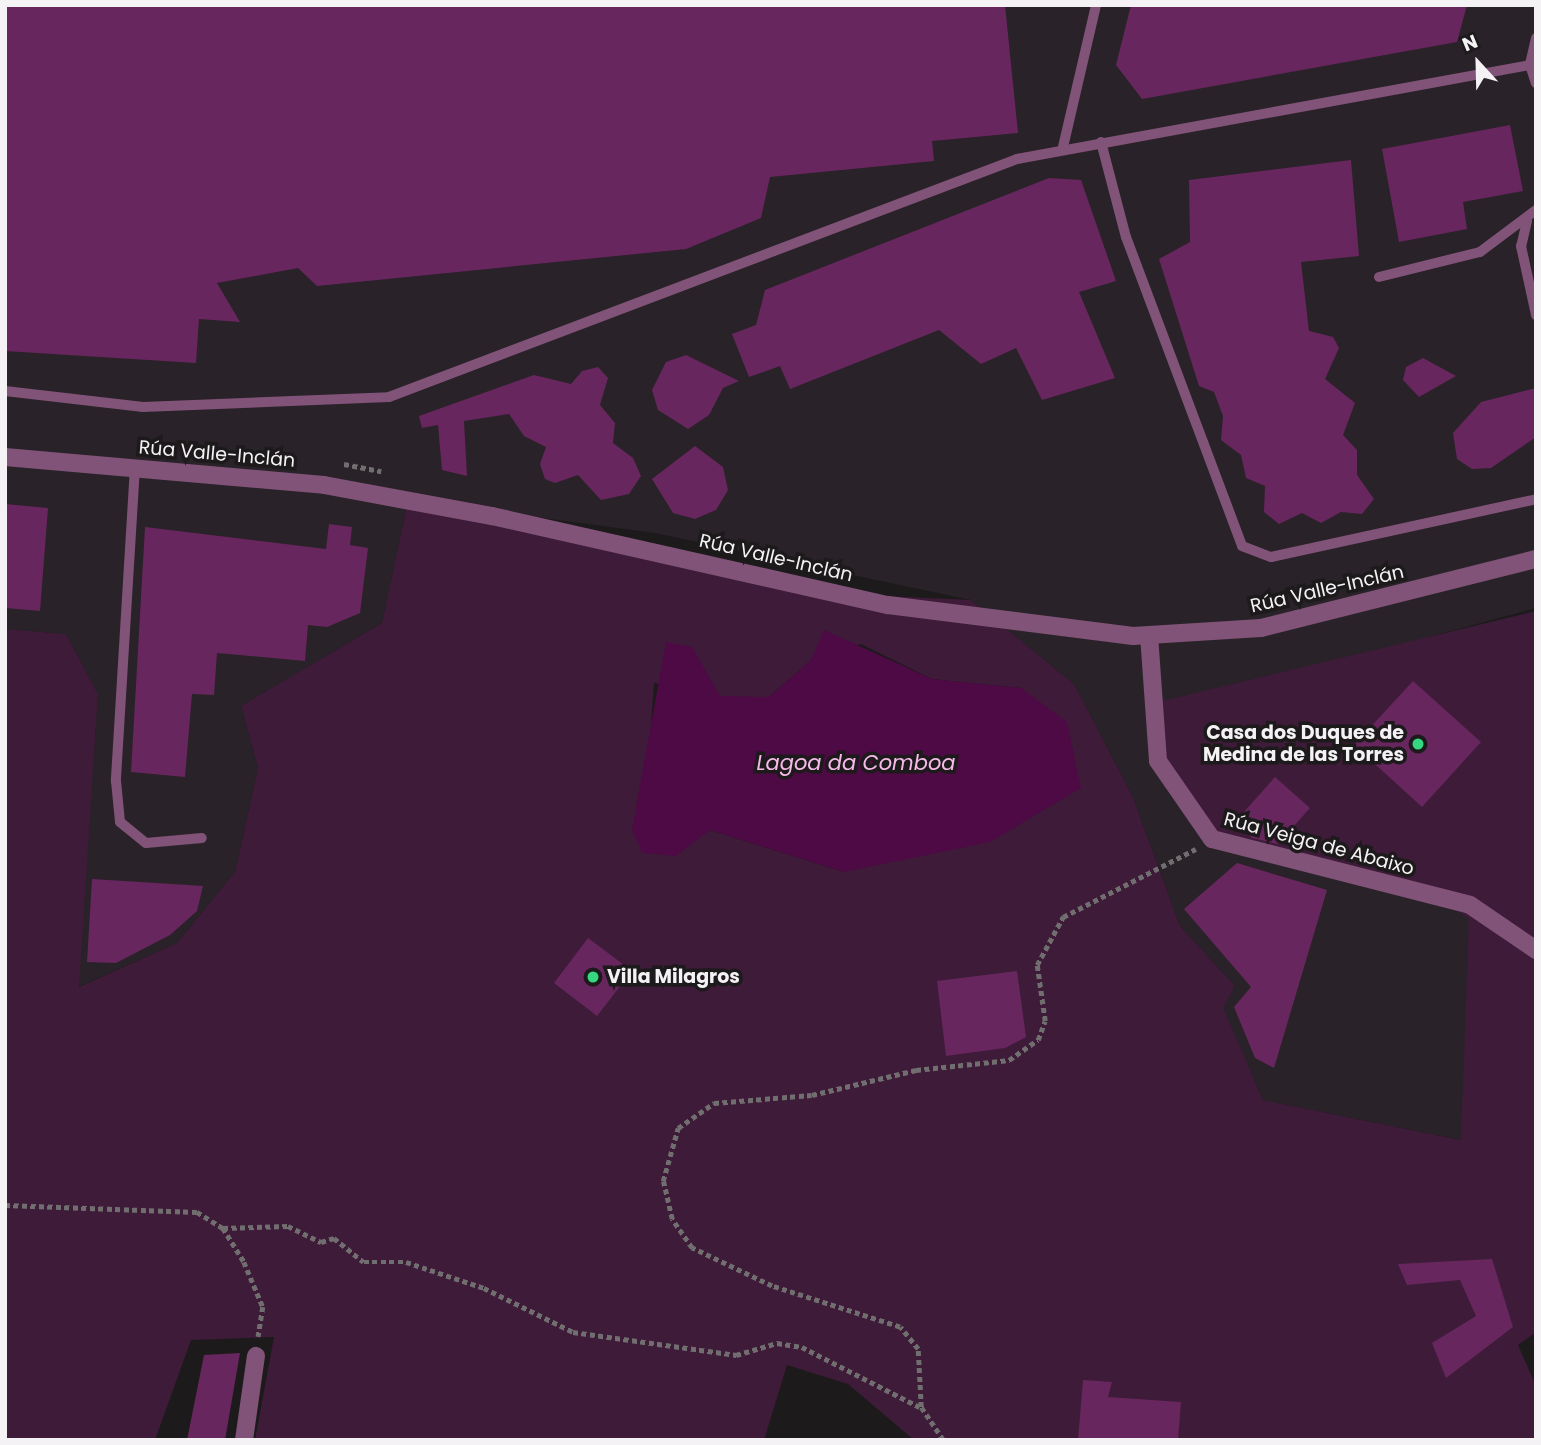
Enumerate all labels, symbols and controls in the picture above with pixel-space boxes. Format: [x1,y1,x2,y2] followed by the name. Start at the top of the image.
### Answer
[1443,28,1513,98] north arrow
[1458,28,1482,58] text: N
[138,436,296,472] street label: Rúa Valle-Inclán
[697,529,855,587] street label: Rúa Valle-Inclán
[1248,560,1406,618] street label: Rúa Valle-Inclán
[1203,722,1404,766] place label: Casa dos Duques de Medina de las Torres
[1410,736,1426,752] marker: Casa dos Duques de Medina de las Torres
[756,750,956,776] water label: Lagoa da Comboa
[1221,808,1417,880] street label: Rúa Veiga de Abaixo
[607,966,740,988] place label: Villa Milagros
[585,969,601,985] marker: Villa Milagros

